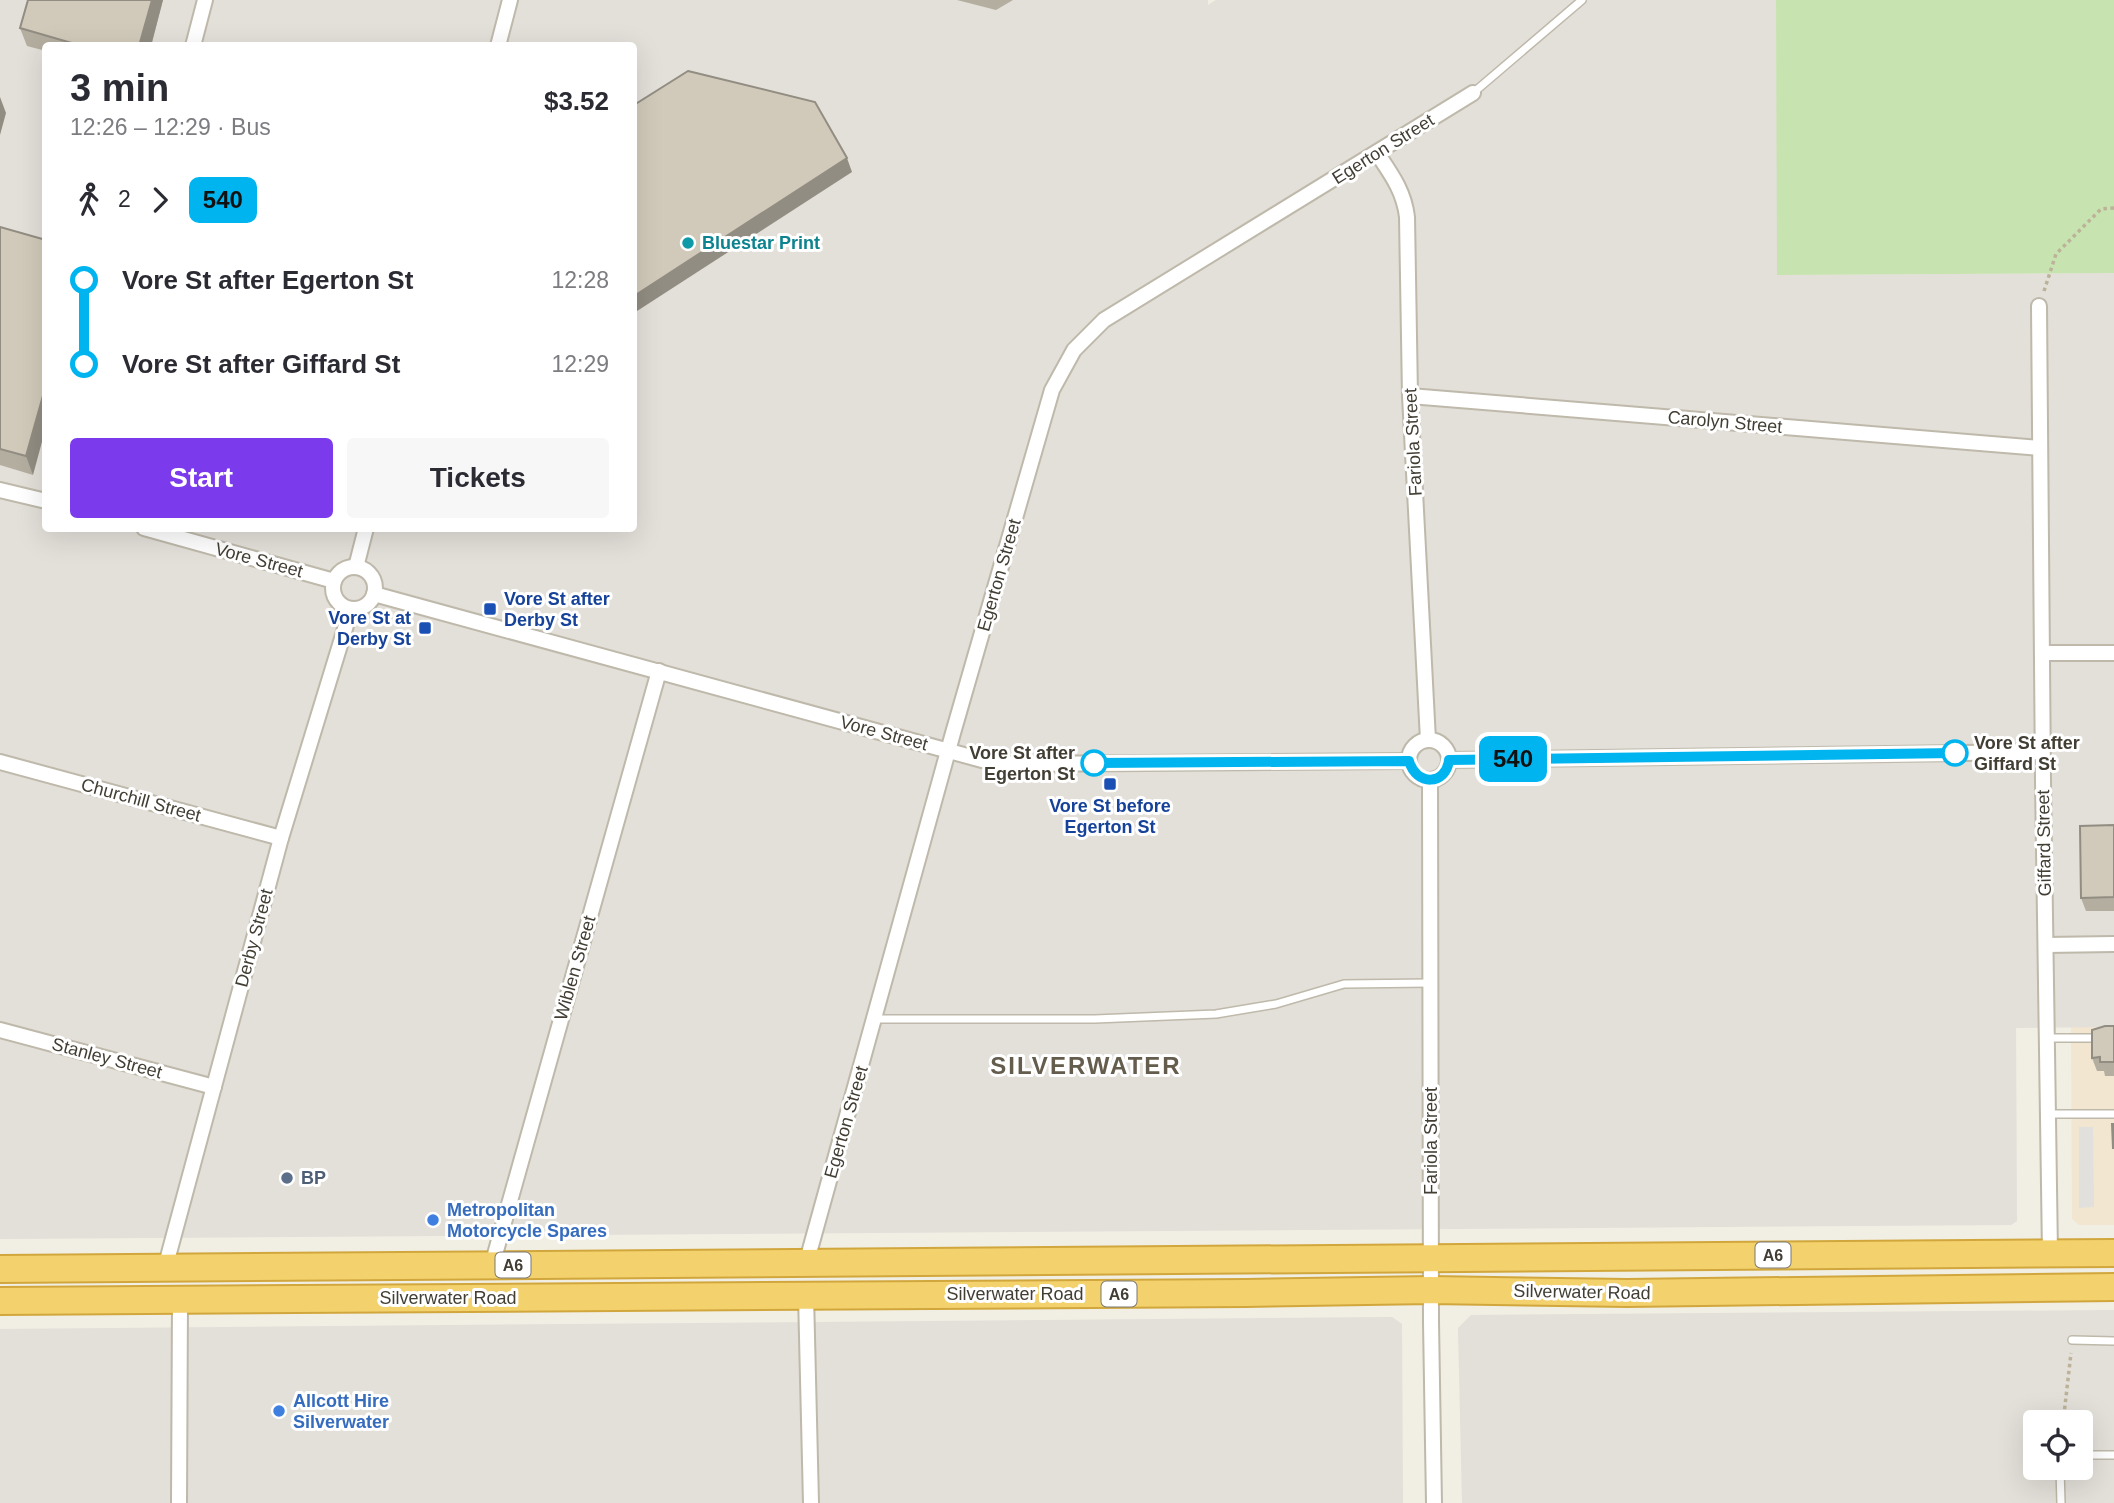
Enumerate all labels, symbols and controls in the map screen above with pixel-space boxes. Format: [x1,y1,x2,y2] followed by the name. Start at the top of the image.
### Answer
[70,67,169,109] text: 3 min
[544,86,609,116] text: $3.52
[1328,110,1438,188] street label: Egerton Street
[70,114,271,140] text: 12:26 – 12:29 · Bus
[70,181,108,219] icon: walk
[141,181,179,219] icon: forward
[118,186,131,212] text: 2
[203,186,243,213] text: 540
[702,233,820,253] place label: Bluestar Print
[680,235,696,251] marker: Bluestar Print
[122,265,413,295] text: Vore St after Egerton St
[551,267,609,293] text: 12:28
[122,349,400,379] text: Vore St after Giffard St
[551,351,609,377] text: 12:29
[1400,388,1426,496] street label: Fariola Street
[1667,407,1783,437] street label: Carolyn Street
[70,438,333,518] button: Start
[347,438,609,518] button: Tickets
[973,516,1025,634] street label: Egerton Street
[213,539,305,581] street label: Vore Street
[504,589,610,630] place label: Vore St after Derby St
[482,601,498,617] marker: Vore St after Derby St
[328,608,411,649] place label: Vore St at Derby St
[417,620,433,636] marker: Vore St at Derby St
[838,712,930,754] street label: Vore Street
[1974,733,2080,774] place label: Vore St after Giffard St
[1473,736,1553,782] line badge: 540
[1942,740,1968,766] marker: Vore St after Giffard St
[969,743,1075,784] place label: Vore St after Egerton St
[1493,745,1533,772] text: 540
[1081,750,1107,776] marker: Vore St after Egerton St
[79,774,203,826] street label: Churchill Street
[1102,776,1118,792] marker: Vore St before Egerton St
[2033,789,2055,897] street label: Giffard Street
[1049,796,1171,837] place label: Vore St before Egerton St
[231,887,277,989] street label: Derby Street
[550,913,600,1023] street label: Wiblen Street
[50,1034,164,1082] street label: Stanley Street
[990,1052,1182,1079] district label: SILVERWATER
[820,1063,872,1181] street label: Egerton Street
[1421,1087,1441,1195] street label: Fariola Street
[301,1168,326,1188] place label: BP
[279,1170,295,1186] marker: BP
[447,1200,607,1241] place label: Metropolitan Motorcycle Spares
[425,1212,441,1228] marker: Metropolitan Motorcycle Spares
[1756,1242,1790,1268] road number: A6
[496,1252,530,1278] road number: A6
[1513,1281,1651,1303] street label: Silverwater Road
[1102,1282,1136,1306] road number: A6
[946,1284,1084,1304] street label: Silverwater Road
[379,1288,517,1308] street label: Silverwater Road
[293,1391,389,1432] place label: Allcott Hire Silverwater
[271,1403,287,1419] marker: Allcott Hire Silverwater
[2023,1410,2093,1480] map controls
[2023,1410,2093,1480] button: locate

